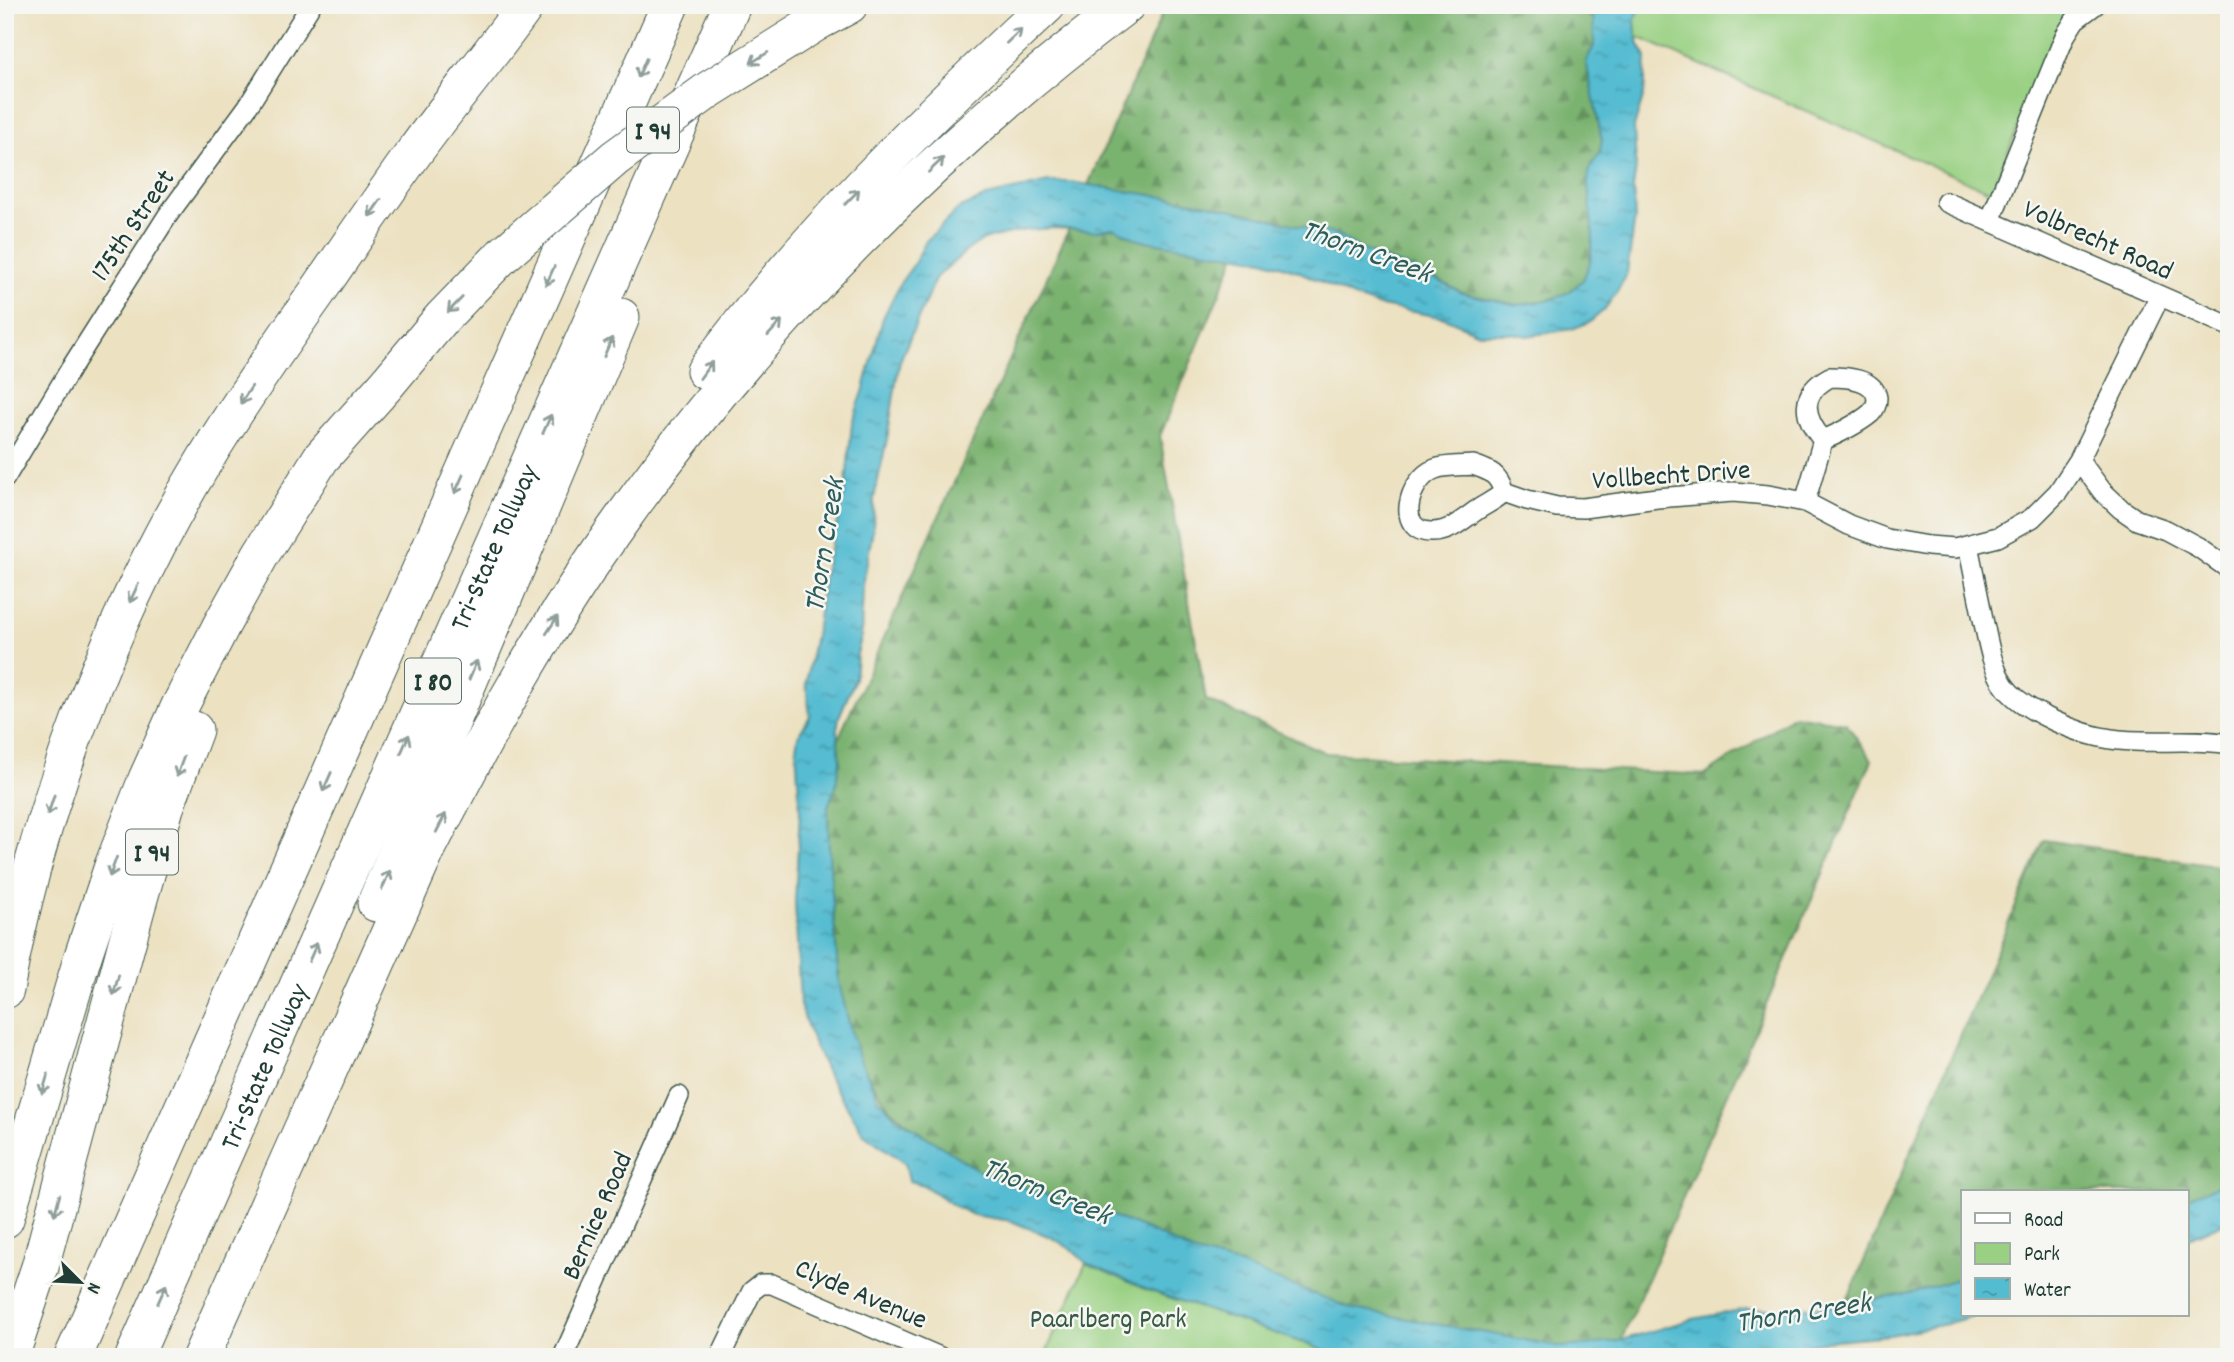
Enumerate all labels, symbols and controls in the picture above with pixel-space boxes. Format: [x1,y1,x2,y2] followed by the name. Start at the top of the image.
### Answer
[1005,28,1022,45] one-way arrow
[750,51,769,66] one-way arrow
[635,56,648,78] one-way arrow
[627,108,679,153] road number: I 94
[927,157,944,174] one-way arrow
[83,163,187,291] street label: 175th Street
[844,188,861,205] one-way arrow
[2015,192,2178,294] street label: Volbrecht Road
[368,198,382,217] one-way arrow
[1294,211,1439,299] water label: Thorn Creek
[543,265,556,286] one-way arrow
[446,296,463,313] one-way arrow
[767,319,783,337] one-way arrow
[603,337,616,358] one-way arrow
[698,362,713,380] one-way arrow
[239,385,253,405] one-way arrow
[541,413,554,435] one-way arrow
[1591,453,1752,503] street label: Vollbecht Drive
[443,459,552,638] street label: Tri-State Tollway
[452,473,465,494] one-way arrow
[796,473,860,616] water label: Thorn Creek
[127,582,141,603] one-way arrow
[546,615,560,635] one-way arrow
[405,659,461,704] road number: I 80
[468,660,481,681] one-way arrow
[399,733,412,755] one-way arrow
[173,756,186,778] one-way arrow
[320,771,333,792] one-way arrow
[44,794,57,816] one-way arrow
[434,813,448,834] one-way arrow
[126,830,178,874] road number: I 94
[106,856,118,878] one-way arrow
[380,869,393,891] one-way arrow
[307,942,320,963] one-way arrow
[109,973,122,996] one-way arrow
[213,978,322,1158] street label: Tri-State Tollway
[38,1073,51,1095] one-way arrow
[554,1147,646,1287] street label: Bernice Road
[974,1149,1119,1241] water label: Thorn Creek
[1961,1190,2188,1316] legend
[49,1194,62,1216] one-way arrow
[2024,1207,2063,1237] text: Road
[2024,1241,2060,1271] text: Park
[46,1246,116,1316] north arrow
[788,1251,932,1342] street label: Clyde Avenue
[2024,1277,2071,1307] text: Water
[78,1278,107,1297] text: N
[1733,1283,1877,1347] water label: Thorn Creek
[156,1284,169,1306] one-way arrow
[1029,1302,1187,1342] park label: Paarlberg Park

